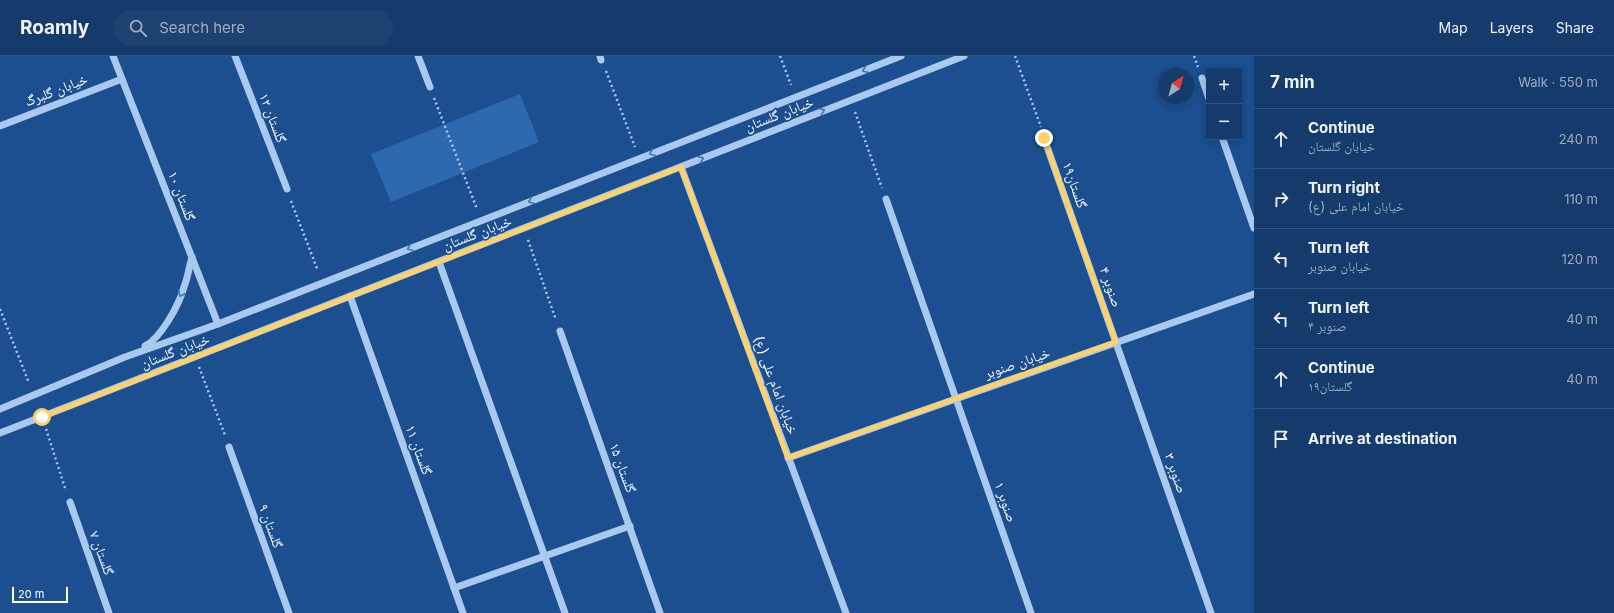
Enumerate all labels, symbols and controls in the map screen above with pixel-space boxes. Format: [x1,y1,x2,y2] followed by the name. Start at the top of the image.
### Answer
[113,10,393,46] search box
[20,16,89,39] text: Roamly
[127,17,149,39] icon: search
[159,18,245,37] text: Search here
[1439,19,1468,36] text: Map
[1490,19,1534,36] text: Layers
[1556,19,1594,36] text: Share
[861,66,868,74] one-way arrow
[1158,68,1194,104] north arrow
[1206,68,1242,140] map controls
[1206,68,1242,104] button: +
[22,70,90,110] street label: خیابان گلبرگ
[1270,72,1315,92] text: 7 min
[1518,74,1598,90] text: Walk · 550 m
[255,91,291,146] street label: گلستان ۱۲
[742,93,816,135] street label: خیابان گلستان
[1206,104,1242,140] button: −
[819,108,826,116] one-way arrow
[1308,118,1375,137] text: Continue
[1270,128,1292,150] icon: ahead
[1035,129,1053,147] route end
[1559,131,1598,147] text: 240 m
[1308,138,1375,154] text: خیابان گلستان
[649,149,656,157] one-way arrow
[698,155,705,163] one-way arrow
[1059,159,1091,211] street label: گلستان۱۹
[164,169,200,224] street label: گلستان ۱۰
[1308,178,1380,197] text: Turn right
[1270,188,1292,210] icon: right
[1564,191,1598,207] text: 110 m
[528,196,535,204] one-way arrow
[1308,198,1404,214] text: خیابان امام علی (ع)
[440,212,514,254] street label: خیابان گلستان
[1308,238,1369,257] text: Turn left
[407,244,414,252] one-way arrow
[1270,248,1292,270] icon: left
[1562,251,1598,267] text: 120 m
[1308,258,1371,274] text: خیابان صنوبر
[1096,265,1126,309] street label: صنوبر ۴
[178,290,186,297] one-way arrow
[1308,298,1369,317] text: Turn left
[1270,308,1292,330] icon: left
[1566,311,1598,327] text: 40 m
[1308,318,1346,334] text: صنوبر ۴
[138,330,212,372] street label: خیابان گلستان
[749,333,802,437] street label: خیابان امام علی (ع)
[981,343,1052,383] street label: خیابان صنوبر
[1308,358,1375,377] text: Continue
[1270,368,1292,390] icon: ahead
[1566,371,1598,387] text: 40 m
[1308,378,1352,394] text: گلستان۱۹
[33,408,51,426] route start
[402,423,436,478] street label: گلستان ۱۱
[1270,428,1292,450] icon: arrive
[1308,429,1457,448] text: Arrive at destination
[606,441,640,496] street label: گلستان ۱۵
[1161,451,1191,495] street label: صنوبر ۳
[991,480,1021,524] street label: صنوبر ۱
[255,502,287,551] street label: گلستان ۹
[86,529,118,578] street label: گلستان ۷
[12,585,68,604] scale bar
[18,587,44,601] text: 20 m

